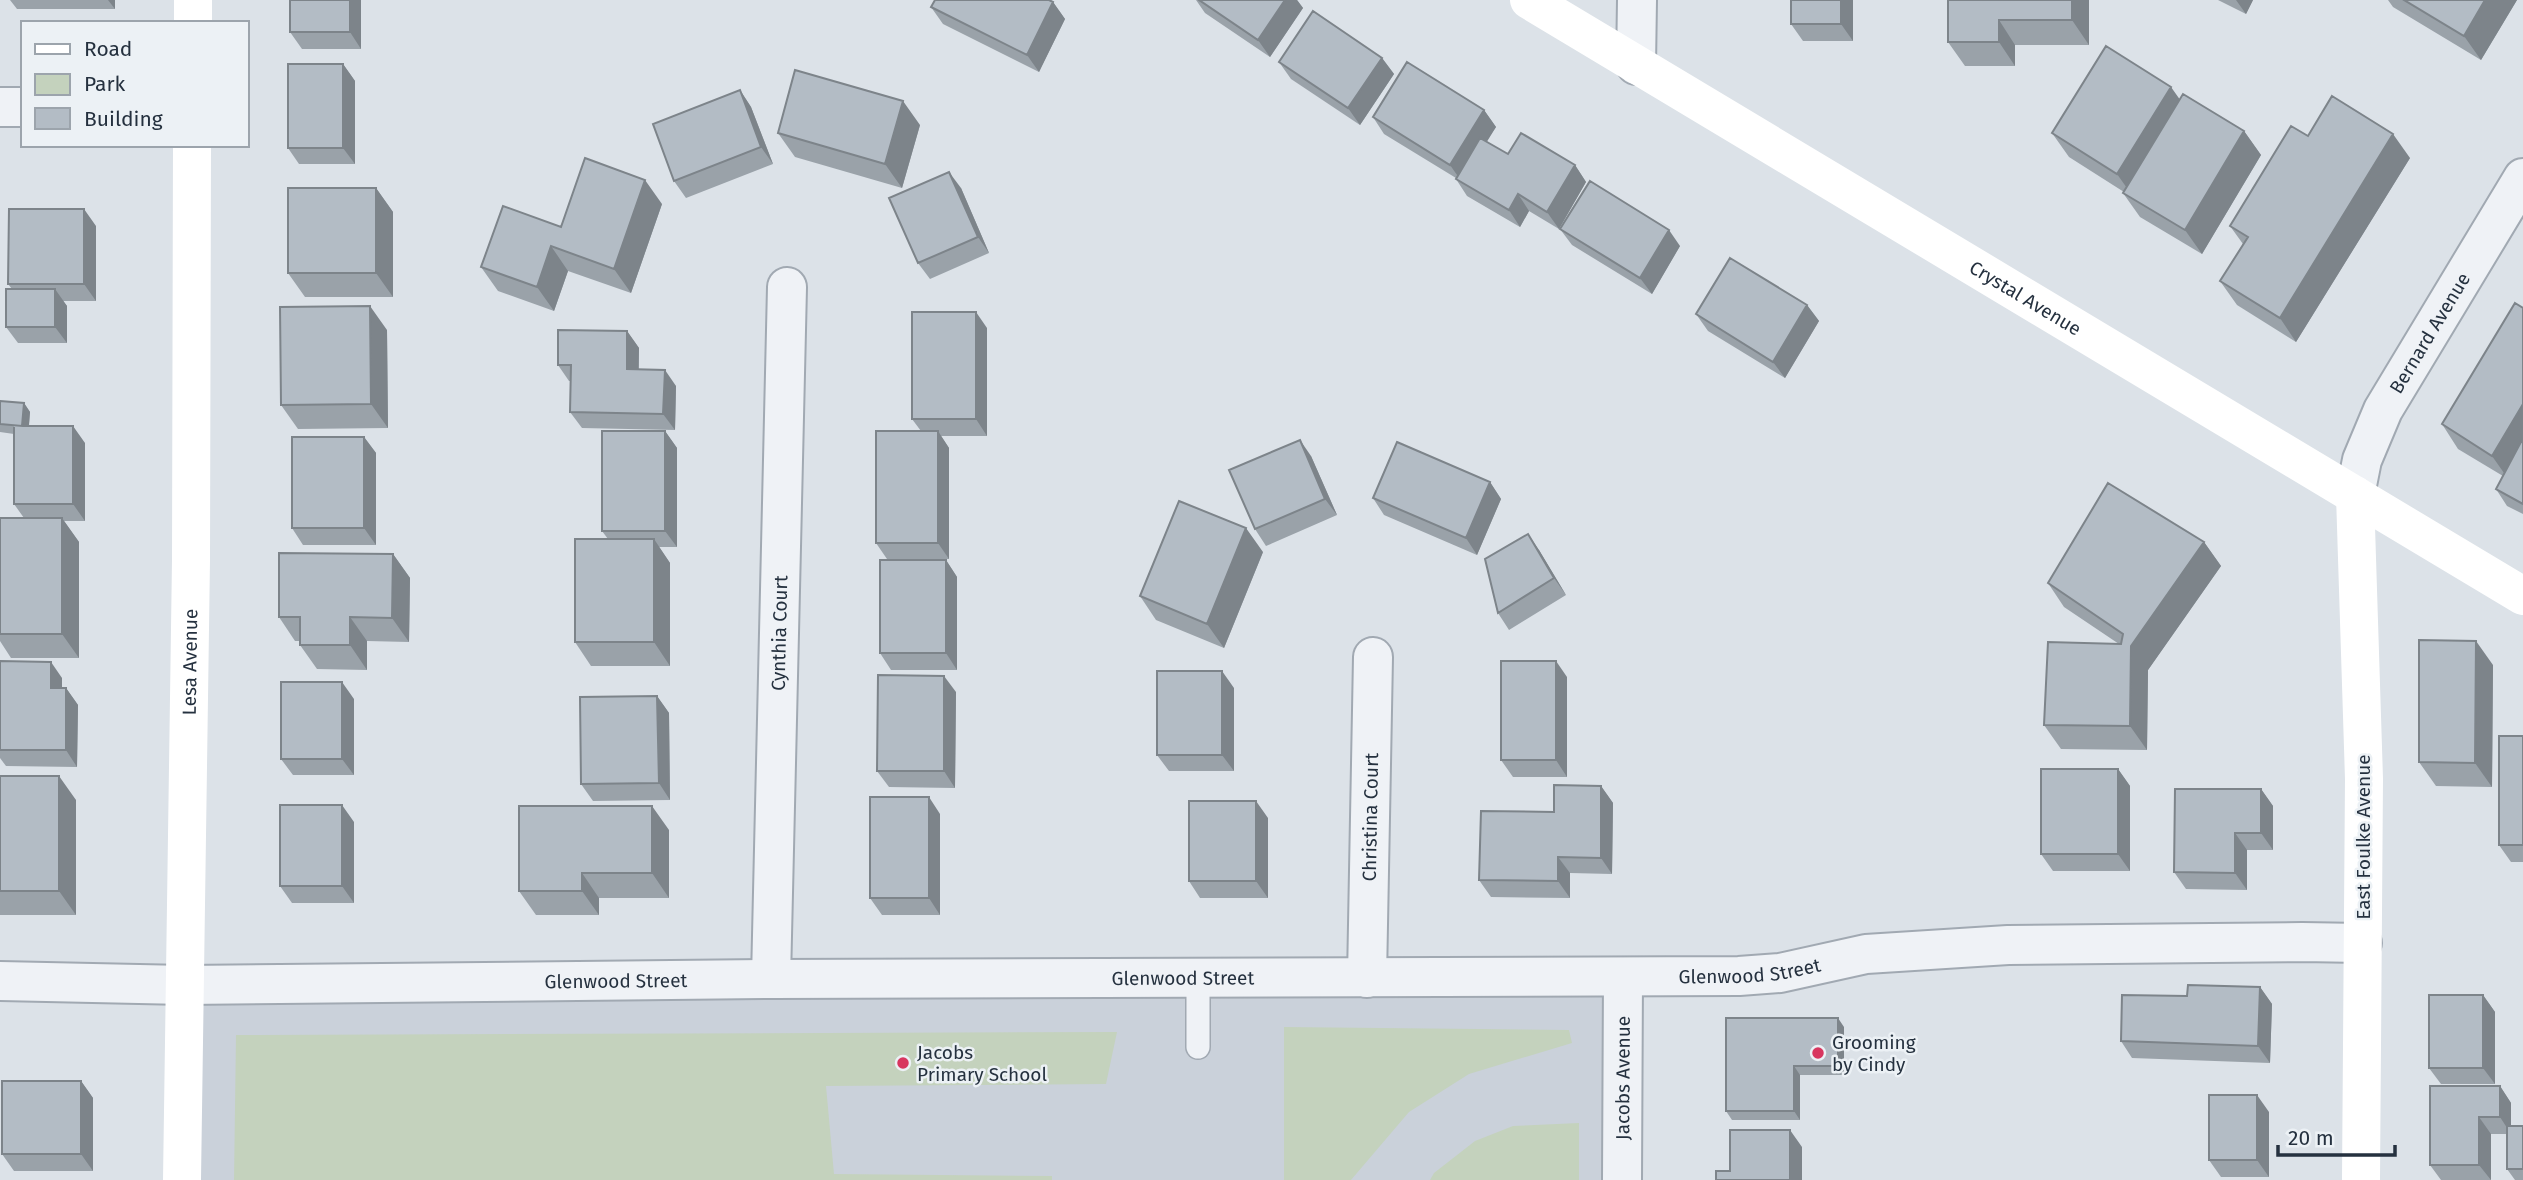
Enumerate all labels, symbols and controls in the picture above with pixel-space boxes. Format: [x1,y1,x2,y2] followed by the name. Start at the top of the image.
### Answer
[21,21,248,147] legend
[84,36,132,62] text: Road
[84,71,126,97] text: Park
[84,106,163,132] text: Building
[1965,255,2086,340] street label: Crystal Avenue
[2384,268,2475,397] street label: Bernard Avenue
[766,575,792,691] street label: Cynthia Court
[177,609,202,715] street label: Lesa Avenue
[1357,752,1383,882] street label: Christina Court
[2352,754,2375,920] street label: East Foulke Avenue
[1678,953,1823,988] street label: Glenwood Street
[1111,966,1255,989] street label: Glenwood Street
[544,968,688,993] street label: Glenwood Street
[1611,1016,1634,1140] street label: Jacobs Avenue
[1832,1031,1916,1076] place label: Grooming by Cindy
[917,1041,1047,1086] place label: Jacobs Primary School
[1810,1045,1826,1061] marker: Grooming by Cindy
[895,1055,911,1071] marker: Jacobs Primary School
[2278,1114,2395,1158] scale bar
[2288,1125,2334,1151] text: 20 m

